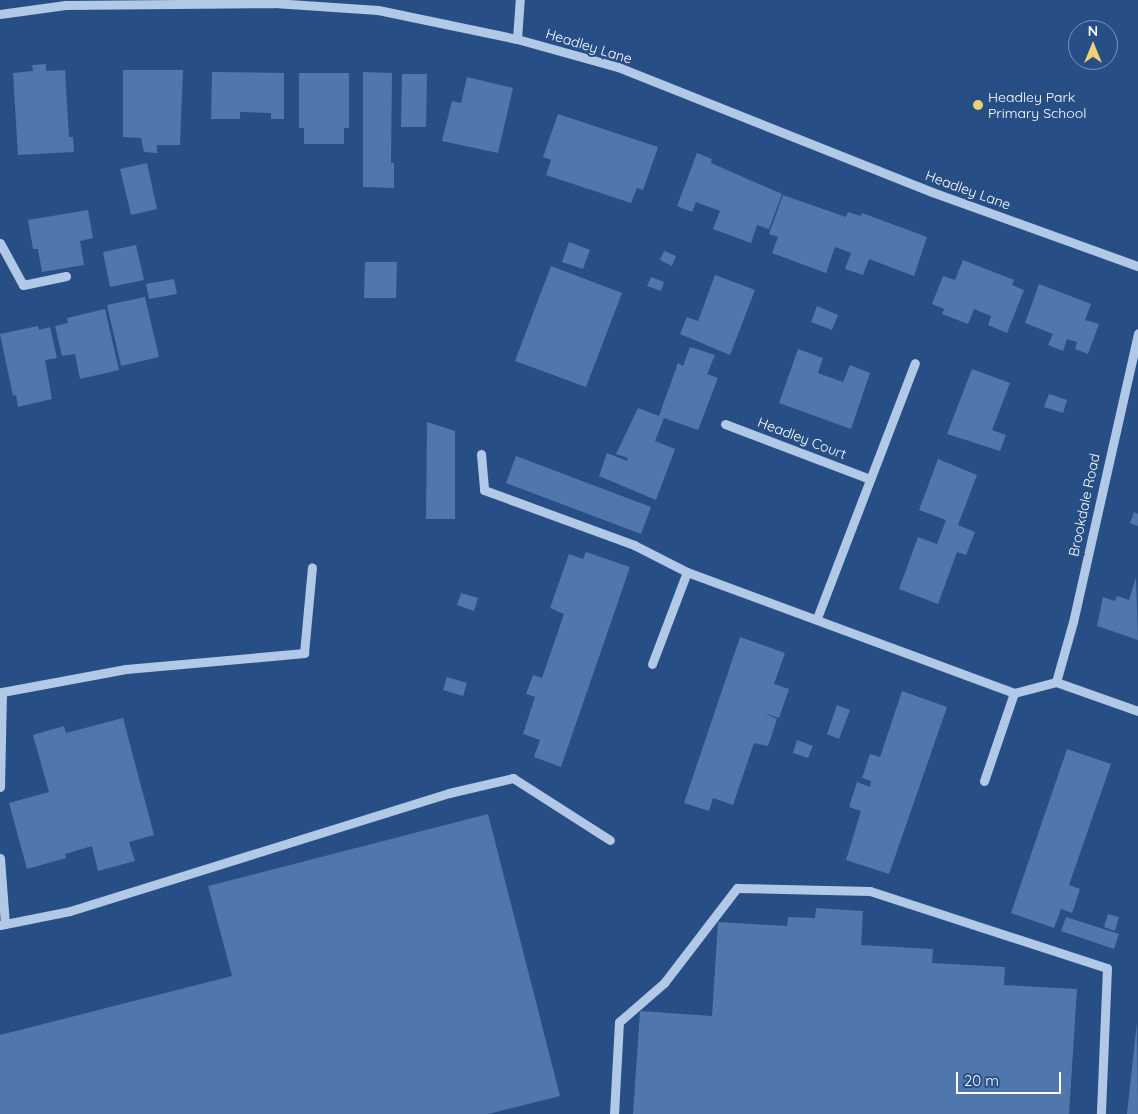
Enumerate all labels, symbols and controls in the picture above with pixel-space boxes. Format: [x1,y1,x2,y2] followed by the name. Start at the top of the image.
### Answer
[1068,20,1118,70] north arrow
[1088,22,1098,40] text: N
[544,25,634,67] street label: Headley Lane
[988,89,1086,121] place label: Headley Park Primary School
[972,99,984,111] marker: Headley Park Primary School
[923,167,1013,213] street label: Headley Lane
[755,413,849,463] street label: Headley Court
[1065,452,1103,558] street label: Brookdale Road
[958,1062,1063,1094] scale bar
[964,1071,999,1090] text: 20 m

